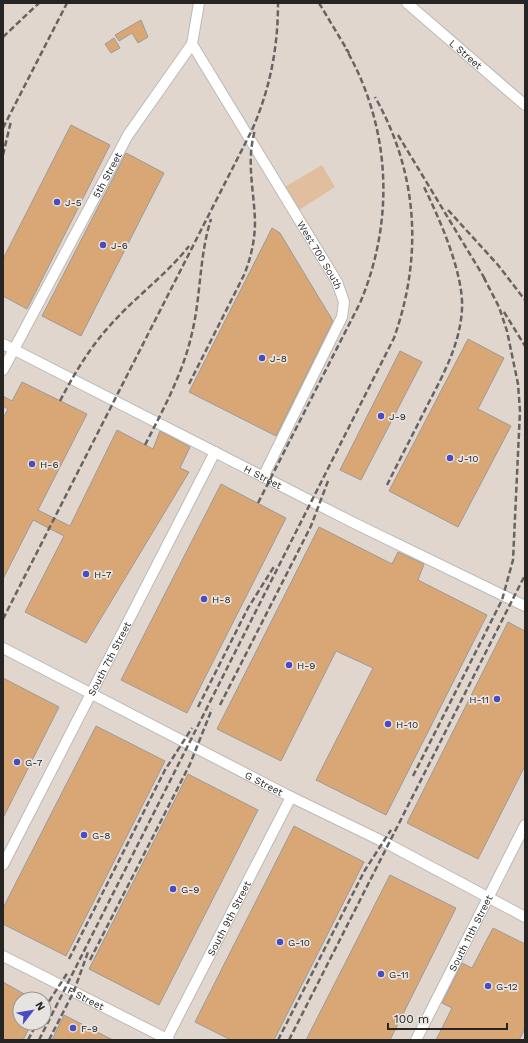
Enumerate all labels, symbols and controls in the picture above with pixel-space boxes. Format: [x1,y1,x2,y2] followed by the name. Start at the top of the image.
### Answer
[448,37,485,72] street label: L Street
[90,150,124,199] street label: 5th Street
[52,197,62,207] marker: J-5
[65,197,82,208] place label: J-5
[296,219,345,291] street label: West 700 South
[98,240,108,250] marker: J-6
[111,240,128,251] place label: J-6
[257,353,267,363] marker: J-8
[270,353,287,364] place label: J-8
[376,411,386,421] marker: J-9
[389,411,406,422] place label: J-9
[445,453,455,463] marker: J-10
[458,453,478,464] place label: J-10
[27,459,37,469] marker: H-6
[40,459,59,470] place label: H-6
[242,462,285,491] street label: H Street
[81,569,91,579] marker: H-7
[94,569,112,580] place label: H-7
[199,594,209,604] marker: H-8
[212,594,231,605] place label: H-8
[85,619,133,697] street label: South 7th Street
[284,660,294,670] marker: H-9
[297,660,316,671] place label: H-9
[469,694,489,705] place label: H-11
[492,694,502,704] marker: H-11
[383,719,393,729] marker: H-10
[396,719,418,730] place label: H-10
[12,757,22,767] marker: G-7
[25,757,43,768] place label: G-7
[243,769,285,798] street label: G Street
[79,830,89,840] marker: G-8
[92,830,111,841] place label: G-8
[205,878,253,957] street label: South 9th Street
[168,884,178,894] marker: G-9
[181,884,199,895] place label: G-9
[446,892,495,973] street label: South 11th Street
[275,937,285,947] marker: G-10
[288,937,310,948] place label: G-10
[376,969,386,979] marker: G-11
[389,969,409,980] place label: G-11
[483,981,493,991] marker: G-12
[496,981,518,992] place label: G-12
[66,984,107,1012] street label: F Street
[12,991,52,1031] north arrow
[32,999,48,1013] text: N
[388,1005,507,1031] scale bar
[394,1012,429,1026] text: 100 m
[68,1023,78,1033] marker: F-9
[81,1023,98,1034] place label: F-9

